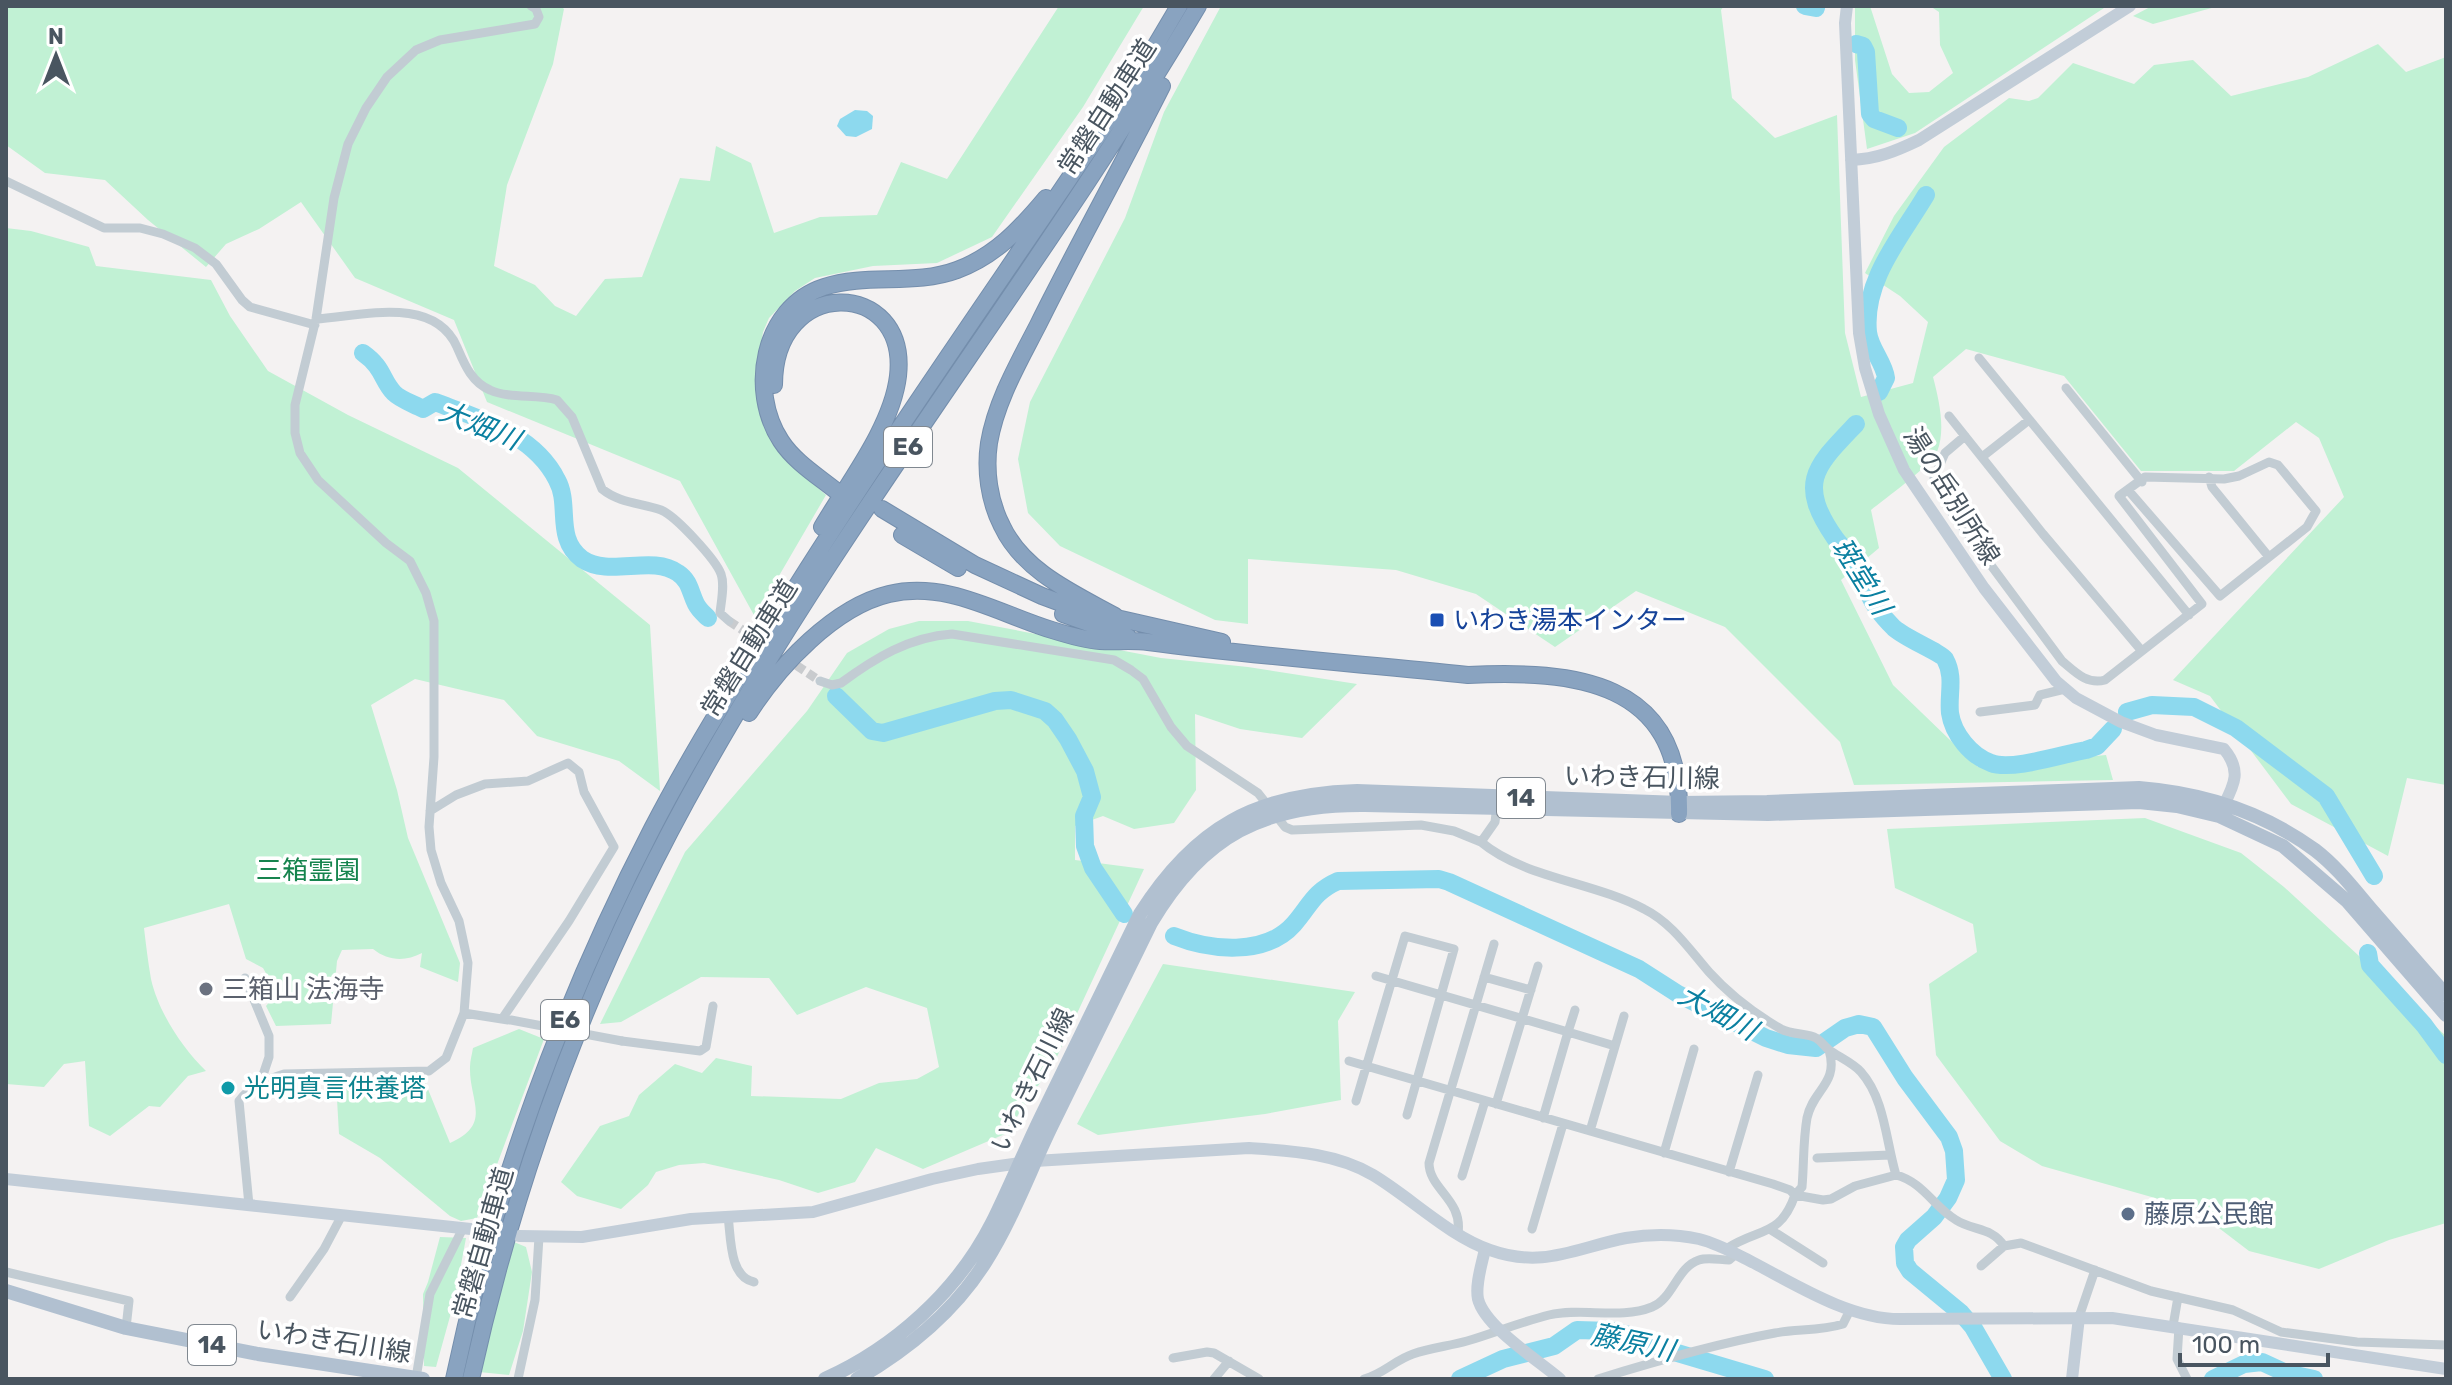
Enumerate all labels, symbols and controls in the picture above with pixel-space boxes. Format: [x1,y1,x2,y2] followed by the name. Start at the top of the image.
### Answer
[16,16,96,96] north arrow
[48,23,64,50] text: N
[1052,33,1163,181] street label: 常磐自動車道
[435,394,528,458] water label: 大畑川
[1897,422,2006,571] street label: 湯の岳別所線
[884,427,932,467] road number: E6
[1825,532,1899,623] water label: 斑堂川
[695,574,804,723] street label: 常磐自動車道
[1453,605,1687,636] place label: いわき湯本インター
[1428,611,1446,629] marker: いわき湯本インター
[1564,761,1720,794] street label: いわき石川線
[1497,778,1545,818] road number: 14
[256,855,360,886] park label: 三箱霊園
[222,974,384,1005] place label: 三箱山 法海寺
[1673,978,1765,1048] water label: 大畑川
[197,980,215,998] marker: 三箱山 法海寺
[541,1000,589,1040] road number: E6
[984,1003,1081,1157] street label: いわき石川線
[244,1073,426,1104] place label: 光明真言供養塔
[219,1079,237,1097] marker: 光明真言供養塔
[447,1164,520,1322] street label: 常磐自動車道
[2144,1199,2274,1230] place label: 藤原公民館
[2119,1205,2137,1223] marker: 藤原公民館
[254,1314,413,1369] street label: いわき石川線
[2180,1317,2328,1367] scale bar
[1588,1318,1680,1368] water label: 藤原川
[188,1325,236,1365] road number: 14
[2192,1331,2260,1359] text: 100 m

